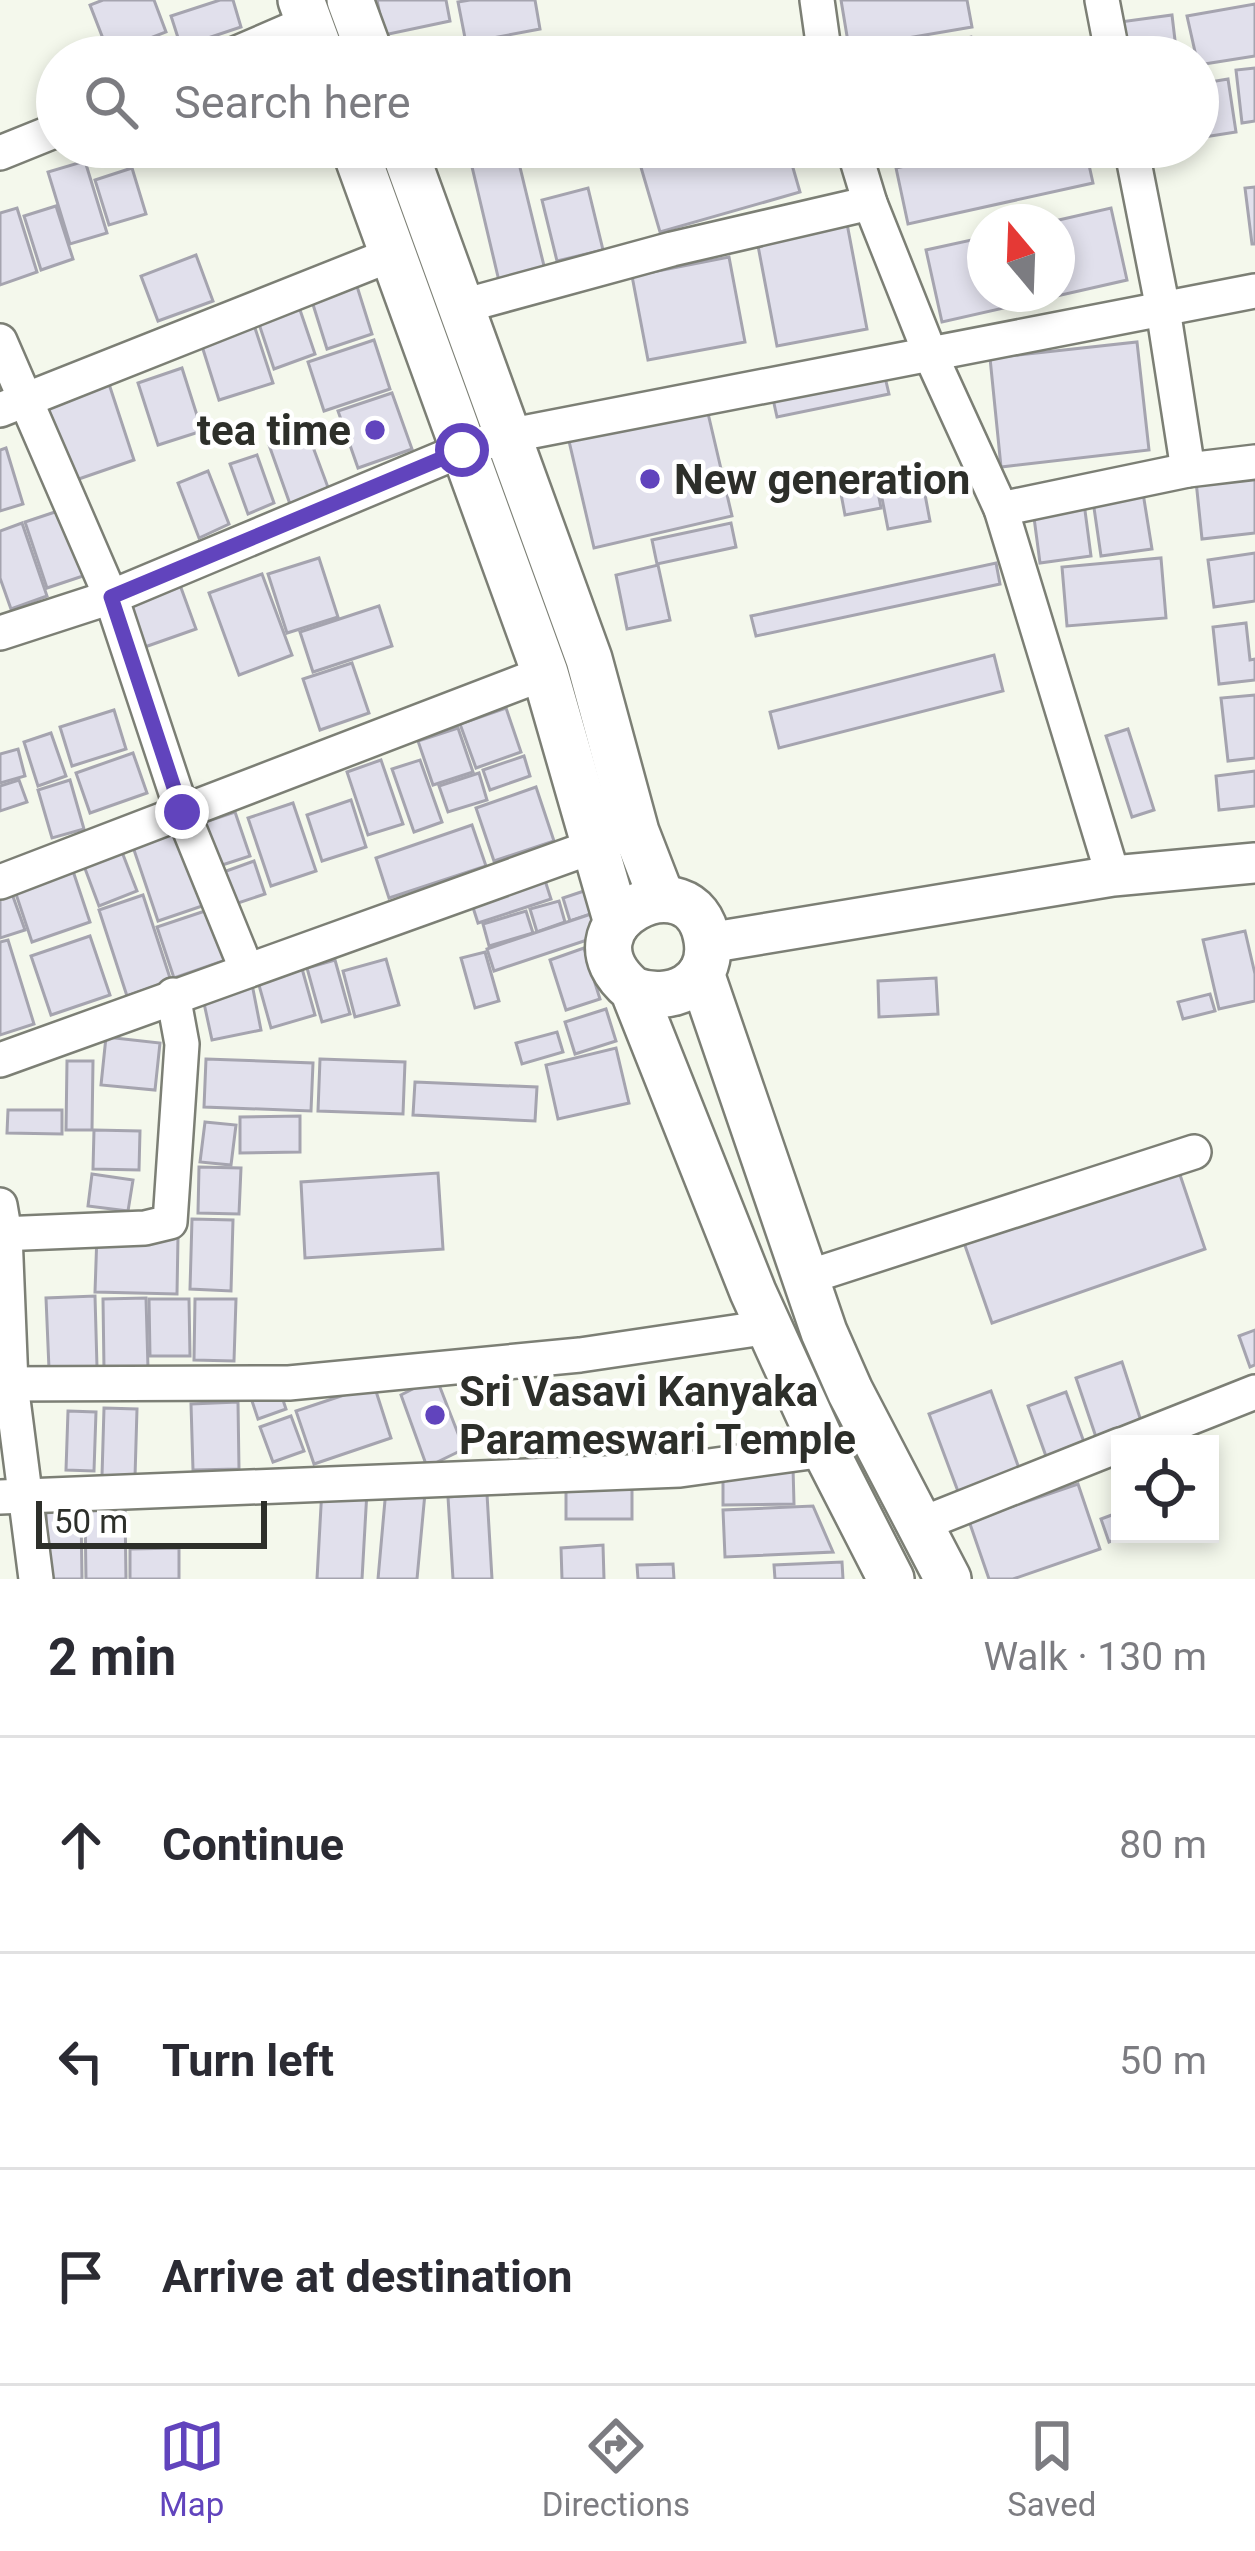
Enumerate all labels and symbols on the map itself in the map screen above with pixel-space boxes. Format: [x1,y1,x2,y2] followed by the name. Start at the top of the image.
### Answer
[967,204,1075,312] north arrow
[197,406,351,455] place label: tea time
[362,417,388,443] marker: tea time
[435,423,489,477] route start
[674,455,970,504] place label: New generation
[637,466,663,492] marker: New generation
[155,785,209,839] route end
[459,1367,856,1464] place label: Sri Vasavi Kanyaka Parameswari Temple
[422,1402,448,1428] marker: Sri Vasavi Kanyaka Parameswari Temple
[36,1495,267,1548] scale bar

